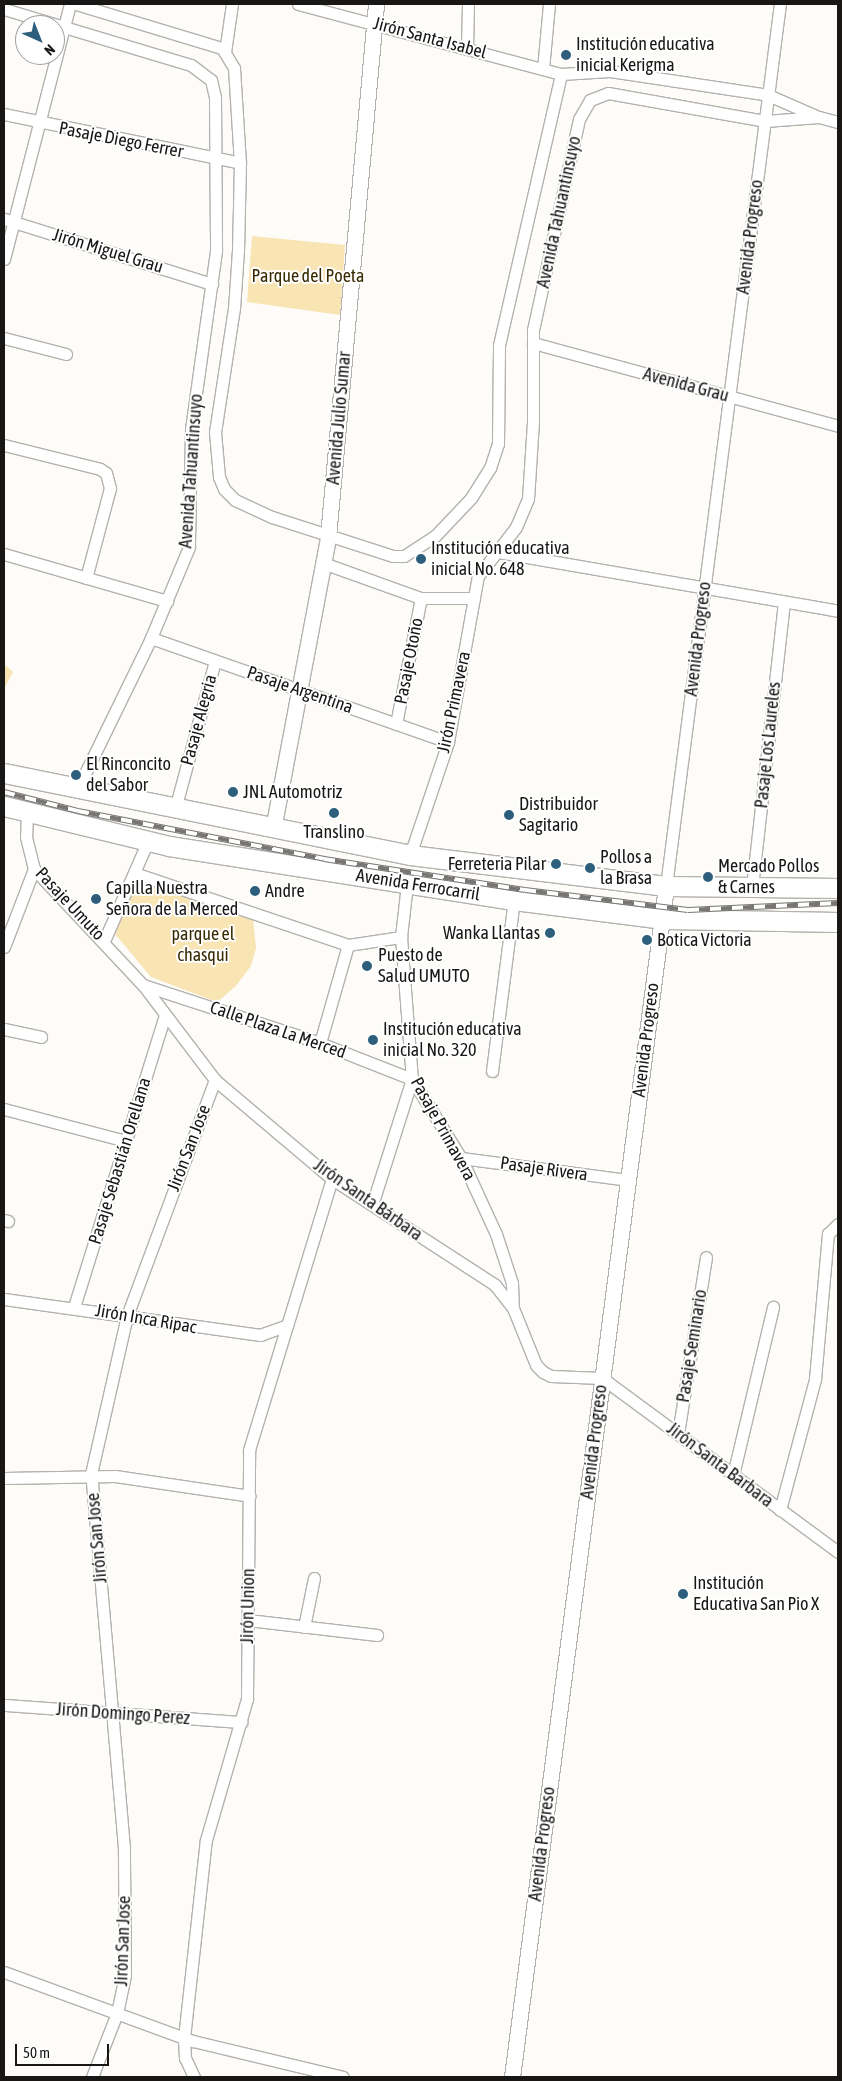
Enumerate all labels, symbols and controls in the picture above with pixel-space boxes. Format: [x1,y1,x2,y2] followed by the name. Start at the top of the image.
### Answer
[371,13,489,63] street label: Jirón Santa Isabel
[15,15,65,65] north arrow
[576,34,715,76] place label: Institución educativa inicial Kerigma
[41,41,58,59] text: N
[560,49,572,61] marker: Institución educativa inicial Kerigma
[57,117,185,163] street label: Pasaje Diego Ferrer
[532,134,586,290] street label: Avenida Tahuantinsuyo
[732,179,768,295] street label: Avenida Progreso
[50,224,166,278] street label: Jirón Miguel Grau
[252,265,364,287] park label: Parque del Poeta
[322,350,356,486] street label: Avenida Julio Sumar
[641,363,731,407] street label: Avenida Grau
[175,393,207,549] street label: Avenida Tahuantinsuyo
[431,538,570,580] place label: Institución educativa inicial No. 648
[415,553,427,565] marker: Institución educativa inicial No. 648
[680,581,716,697] street label: Avenida Progreso
[390,616,428,706] street label: Pasaje Otoño
[433,649,475,755] street label: Jirón Primavera
[244,662,356,718] street label: Pasaje Argentina
[176,672,222,768] street label: Pasaje Alegria
[751,681,785,809] street label: Pasaje Los Laureles
[86,754,171,796] place label: El Rinconcito del Sabor
[70,769,82,781] marker: El Rinconcito del Sabor
[243,781,342,803] place label: JNL Automotriz
[227,786,239,798] marker: JNL Automotriz
[519,794,598,836] place label: Distribuidor Sagitario
[328,807,340,819] marker: Translino
[503,809,515,821] marker: Distribuidor Sagitario
[303,821,365,843] place label: Translino
[600,847,652,890] place label: Pollos a la Brasa
[448,853,546,875] place label: Ferreteria Pilar
[718,856,819,899] place label: Mercado Pollos & Carnes
[550,858,562,870] marker: Ferreteria Pilar
[584,862,596,874] marker: Pollos a la Brasa
[31,863,109,945] street label: Pasaje Umuto
[354,865,482,905] street label: Avenida Ferrocarril
[702,871,714,883] marker: Mercado Pollos & Carnes
[106,878,238,921] place label: Capilla Nuestra Señora de la Merced
[265,880,305,902] place label: Andre
[249,885,261,897] marker: Andre
[90,893,102,905] marker: Capilla Nuestra Señora de la Merced
[443,922,540,944] place label: Wanka Llantas
[171,924,235,966] park label: parque el chasqui
[544,927,556,939] marker: Wanka Llantas
[657,929,752,951] place label: Botica Victoria
[641,934,653,946] marker: Botica Victoria
[378,945,470,988] place label: Puesto de Salud UMUTO
[360,959,374,973] marker: Puesto de Salud UMUTO
[628,982,664,1098] street label: Avenida Progreso
[207,997,349,1063] street label: Calle Plaza La Merced
[383,1019,522,1062] place label: Institución educativa inicial No. 320
[367,1034,379,1046] marker: Institución educativa inicial No. 320
[406,1074,480,1184] street label: Pasaje Primavera
[84,1075,156,1247] street label: Pasaje Sebastián Orellana
[163,1102,215,1194] street label: Jirón San Jose
[499,1152,589,1186] street label: Pasaje Rivera
[309,1154,427,1246] street label: Jirón Santa Bárbara
[672,1288,712,1404] street label: Pasaje Seminario
[94,1299,198,1339] street label: Jirón Inca Ripac
[576,1384,612,1500] street label: Avenida Progreso
[662,1418,778,1512] street label: Jirón Santa Barbara
[82,1492,112,1584] street label: Jirón San Jose
[237,1568,259,1644] street label: Jirón Union
[693,1573,819,1616] place label: Institución Educativa San Pio X
[677,1588,689,1600] marker: Institución Educativa San Pio X
[55,1699,191,1729] street label: Jirón Domingo Perez
[524,1786,560,1902] street label: Avenida Progreso
[111,1895,135,1987] street label: Jirón San Jose
[18,2034,111,2066] scale bar
[23,2044,50,2061] text: 50 m

